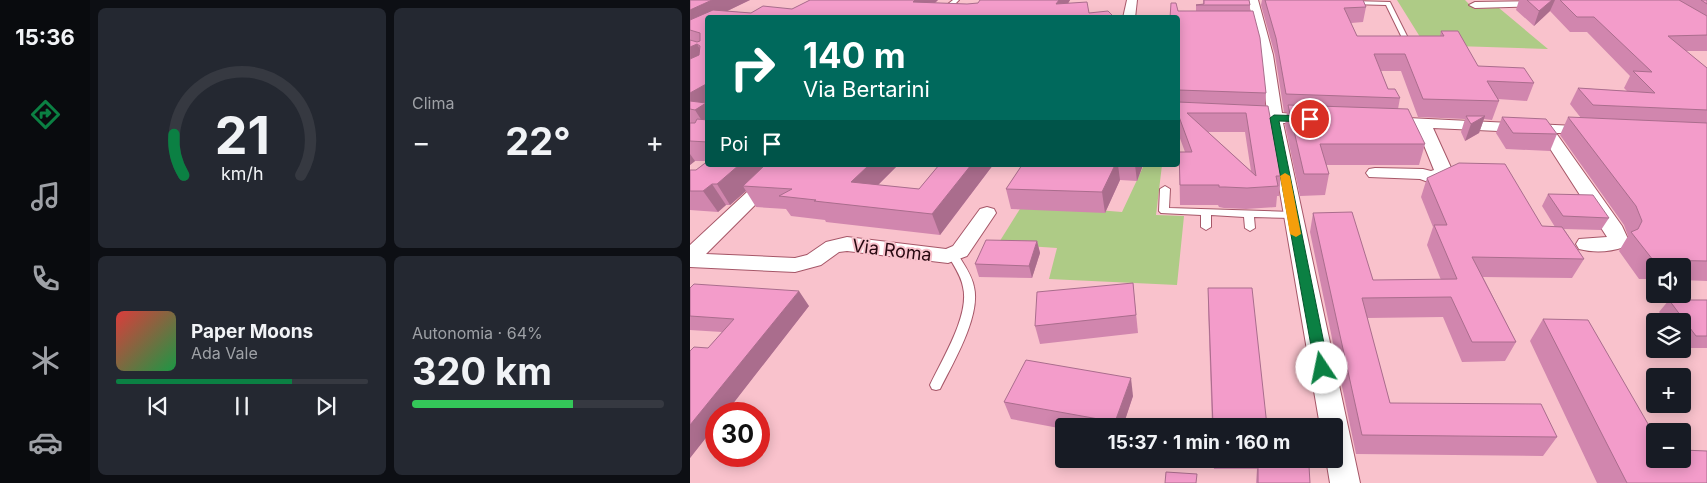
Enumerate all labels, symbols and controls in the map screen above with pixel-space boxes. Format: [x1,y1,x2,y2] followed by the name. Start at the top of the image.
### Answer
[15,24,75,50] text: 15:36
[803,34,906,76] text: 140 m
[720,35,785,100] icon: right
[803,76,930,102] text: Via Bertarini
[412,93,454,113] text: Clima
[28,97,63,132] icon: directions
[1289,98,1331,140] pin
[214,104,270,167] text: 21
[1296,105,1324,133] icon: arrive
[505,118,571,164] text: 22°
[412,125,431,159] text: −
[645,125,664,159] text: +
[758,130,786,158] icon: arrive
[720,133,748,156] text: Poi
[221,163,263,184] text: km/h
[28,179,63,214] icon: music
[851,235,933,265] street label: Via Roma
[1646,258,1691,468] map controls
[1646,258,1691,303] button: sound
[28,261,63,296] icon: phone
[1646,313,1691,358] button: layers
[191,320,313,343] text: Paper Moons
[412,323,543,343] text: Autonomia · 64%
[1295,341,1347,393] position arrow
[28,343,63,378] icon: climate
[191,343,258,363] text: Ada Vale
[412,348,552,394] text: 320 km
[1646,368,1691,413] button: +
[144,392,172,420] icon: previous
[228,392,256,420] icon: pause
[312,392,340,420] icon: next
[705,402,770,467] speed limit sign: 30
[1646,423,1691,468] button: −
[28,425,63,460] icon: car
[1108,431,1290,454] text: 15:37 · 1 min · 160 m

